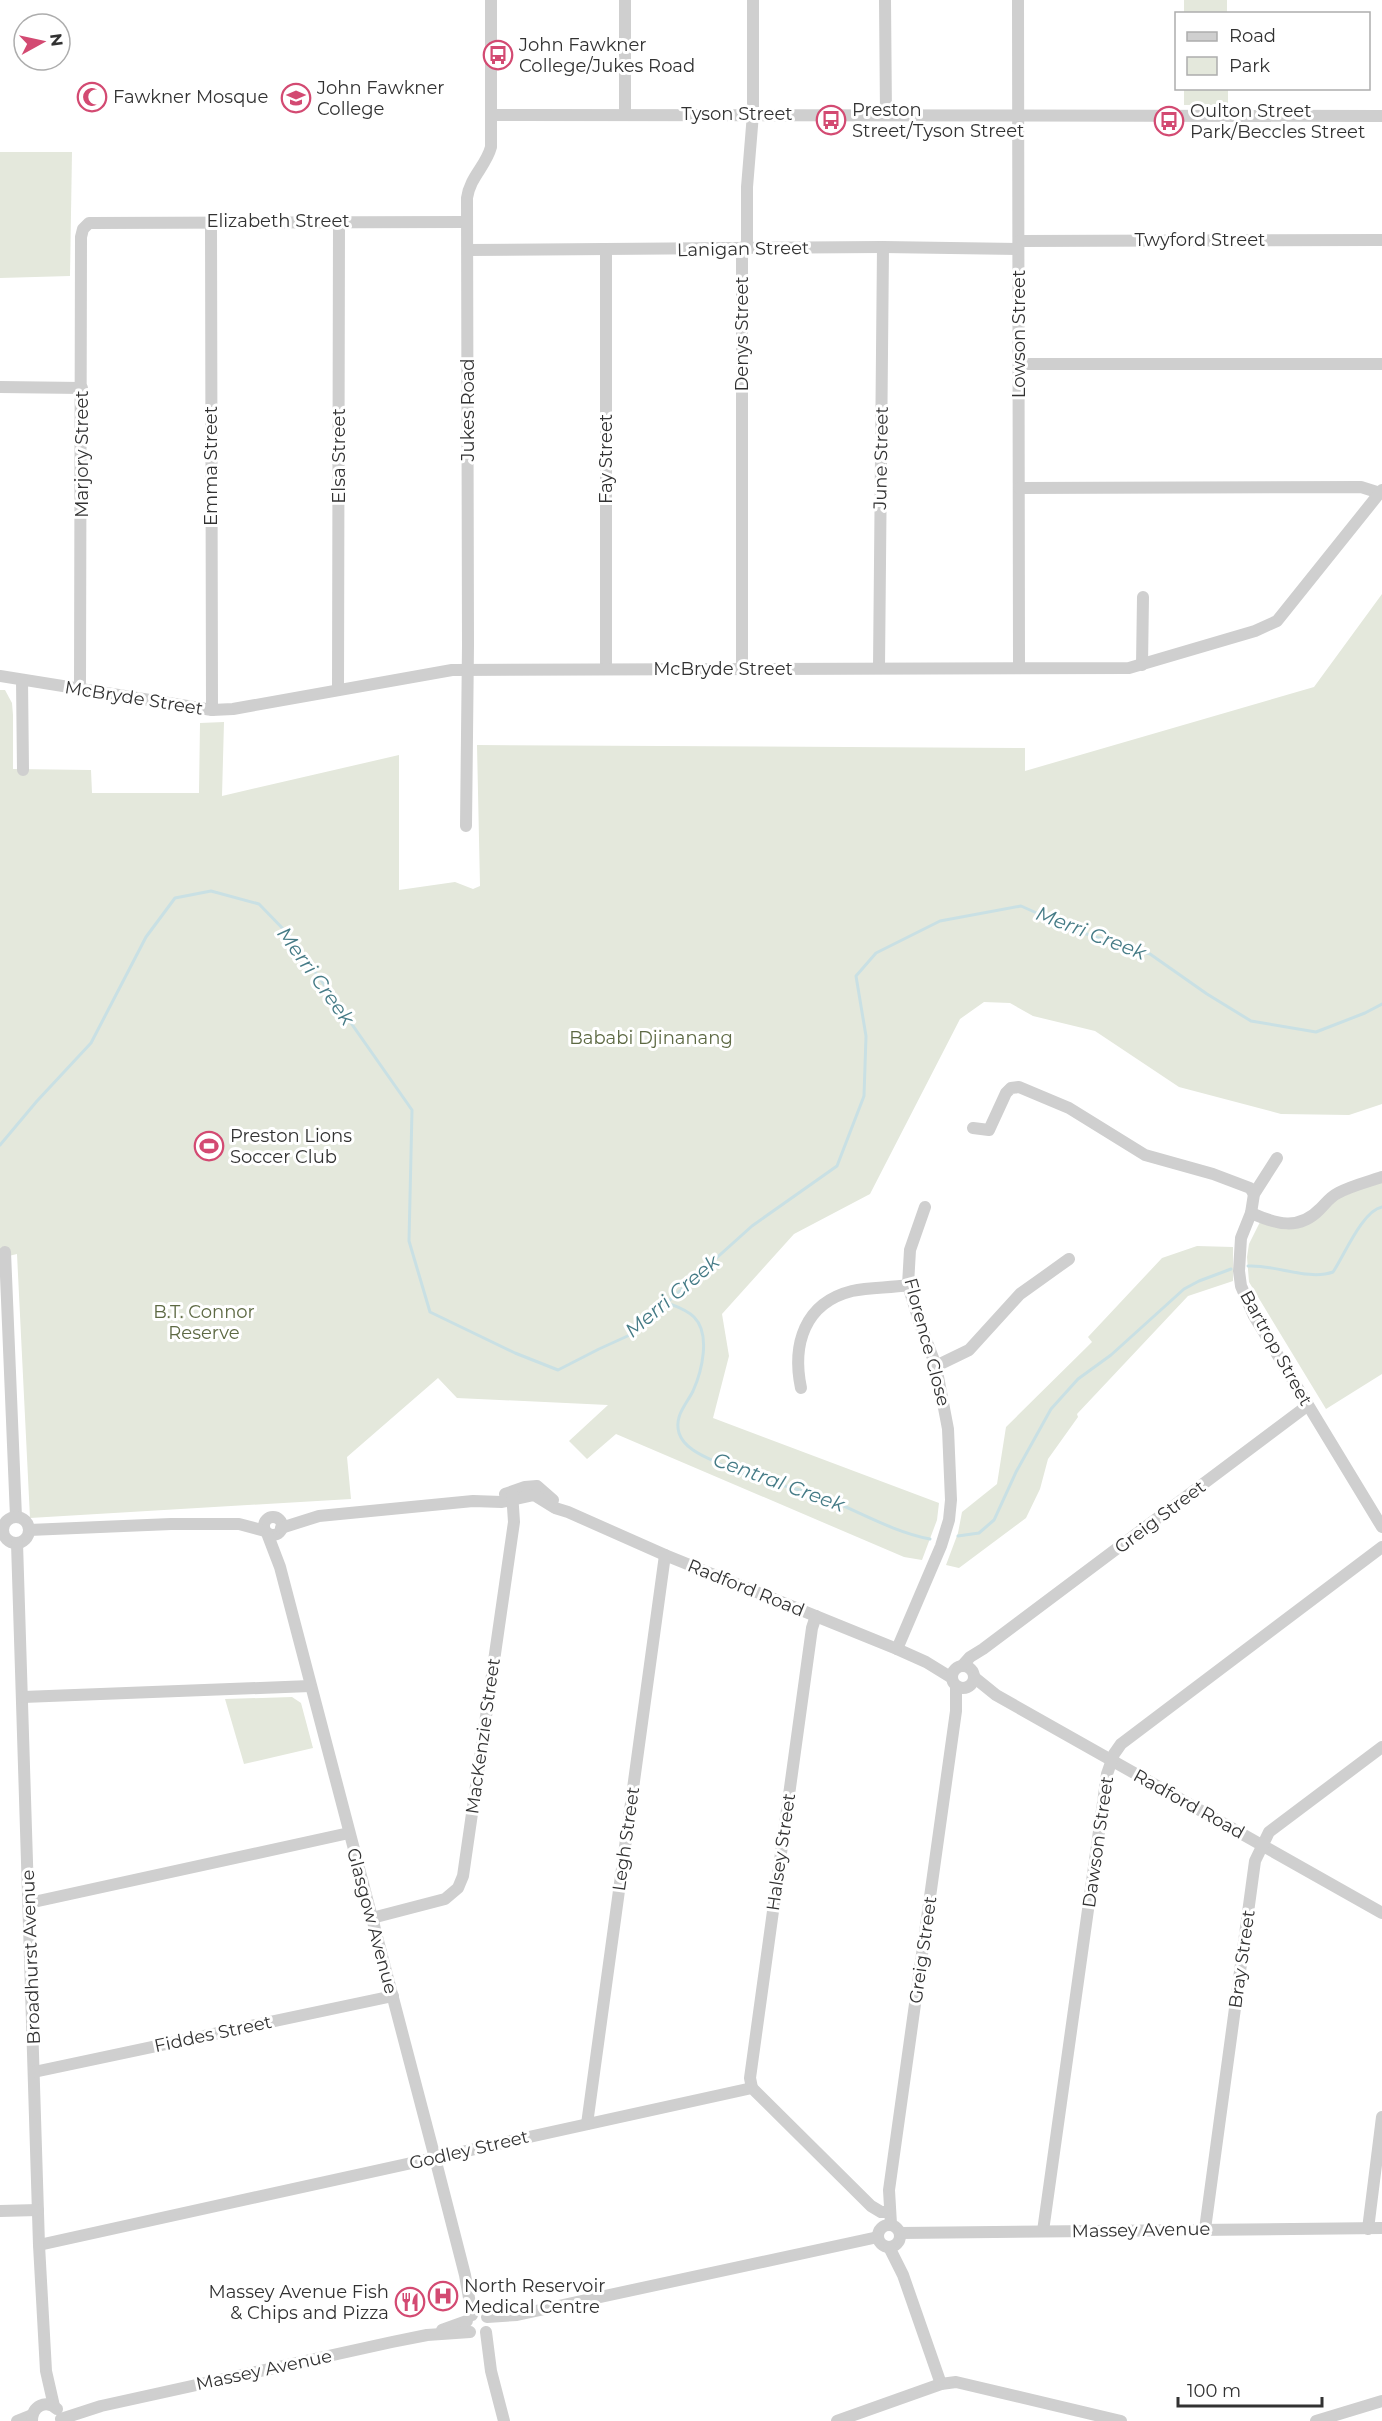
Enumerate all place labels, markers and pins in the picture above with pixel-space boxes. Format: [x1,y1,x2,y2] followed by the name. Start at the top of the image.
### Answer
[518,34,695,77] place label: John Fawkner College/Jukes Road
[482,39,514,71] bus stop icon: John Fawkner College/Jukes Road
[316,77,445,120] place label: John Fawkner College
[76,81,108,113] mosque icon: Fawkner Mosque
[280,82,312,114] school or university icon: John Fawkner College
[113,86,268,108] place label: Fawkner Mosque
[852,99,1024,142] place label: Preston Street/Tyson Street
[1190,100,1365,143] place label: Oulton Street Park/Beccles Street
[815,104,847,136] bus stop icon: Preston Street/Tyson Street
[1153,105,1185,137] bus stop icon: Oulton Street Park/Beccles Street
[230,1125,352,1168] place label: Preston Lions Soccer Club
[193,1130,225,1162] sports icon: Preston Lions Soccer Club
[464,2275,605,2318] place label: North Reservoir Medical Centre
[427,2280,459,2312] hospital icon: North Reservoir Medical Centre
[209,2281,389,2324] place label: Massey Avenue Fish & Chips and Pizza
[394,2286,426,2318] restaurant icon: Massey Avenue Fish & Chips and Pizza

